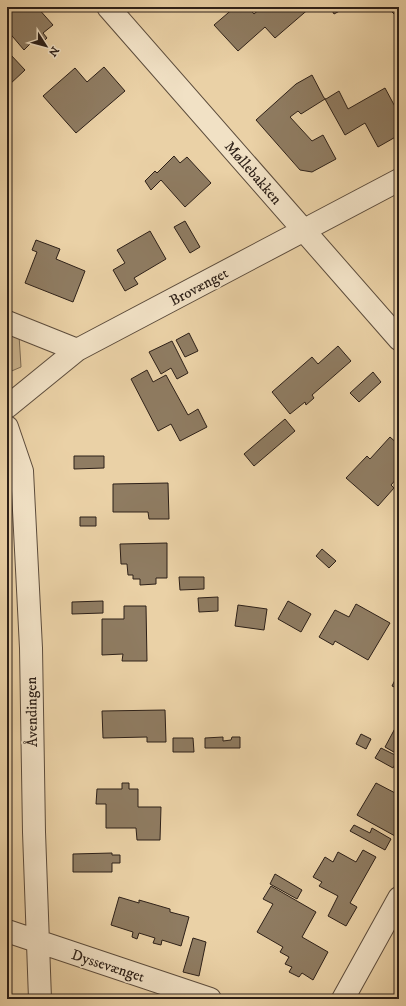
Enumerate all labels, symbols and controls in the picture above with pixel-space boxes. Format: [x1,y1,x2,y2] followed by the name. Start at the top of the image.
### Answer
[26,26,66,66] north arrow
[45,44,62,59] text: N
[220,137,286,209] street label: Møllebakken
[166,264,232,310] street label: Brovænget
[21,677,42,747] street label: Åvendingen
[69,945,147,987] street label: Dyssevænget

